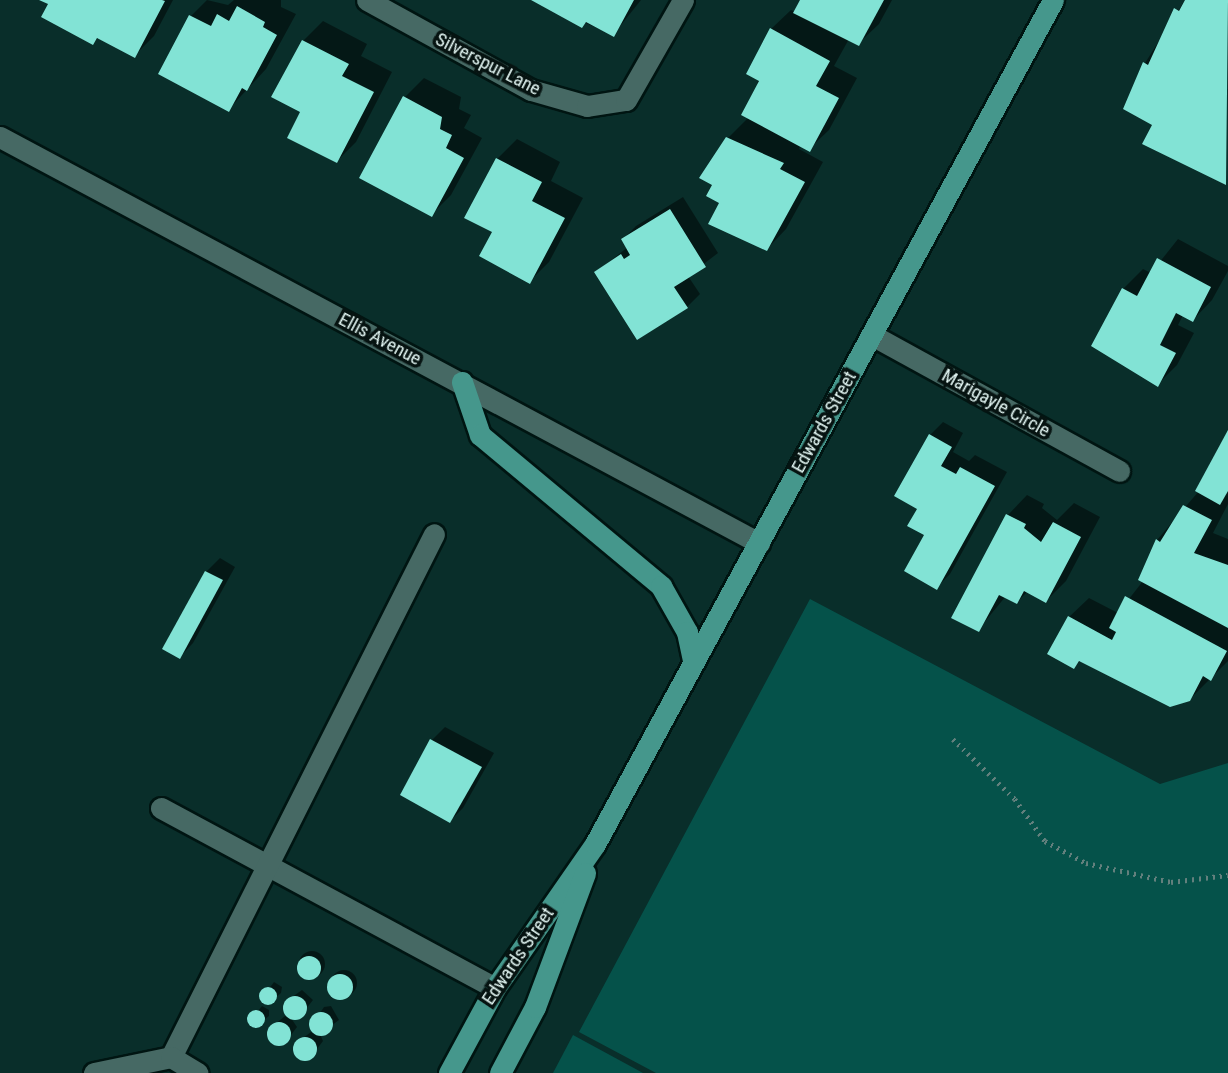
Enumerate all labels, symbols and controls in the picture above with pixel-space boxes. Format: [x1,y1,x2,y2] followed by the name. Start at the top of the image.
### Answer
[432,28,544,100] street label: Silverspur Lane
[335,308,425,370] street label: Ellis Avenue
[938,364,1054,442] street label: Marigayle Circle
[787,367,861,477] street label: Edwards Street
[477,903,559,1009] street label: Edwards Street

